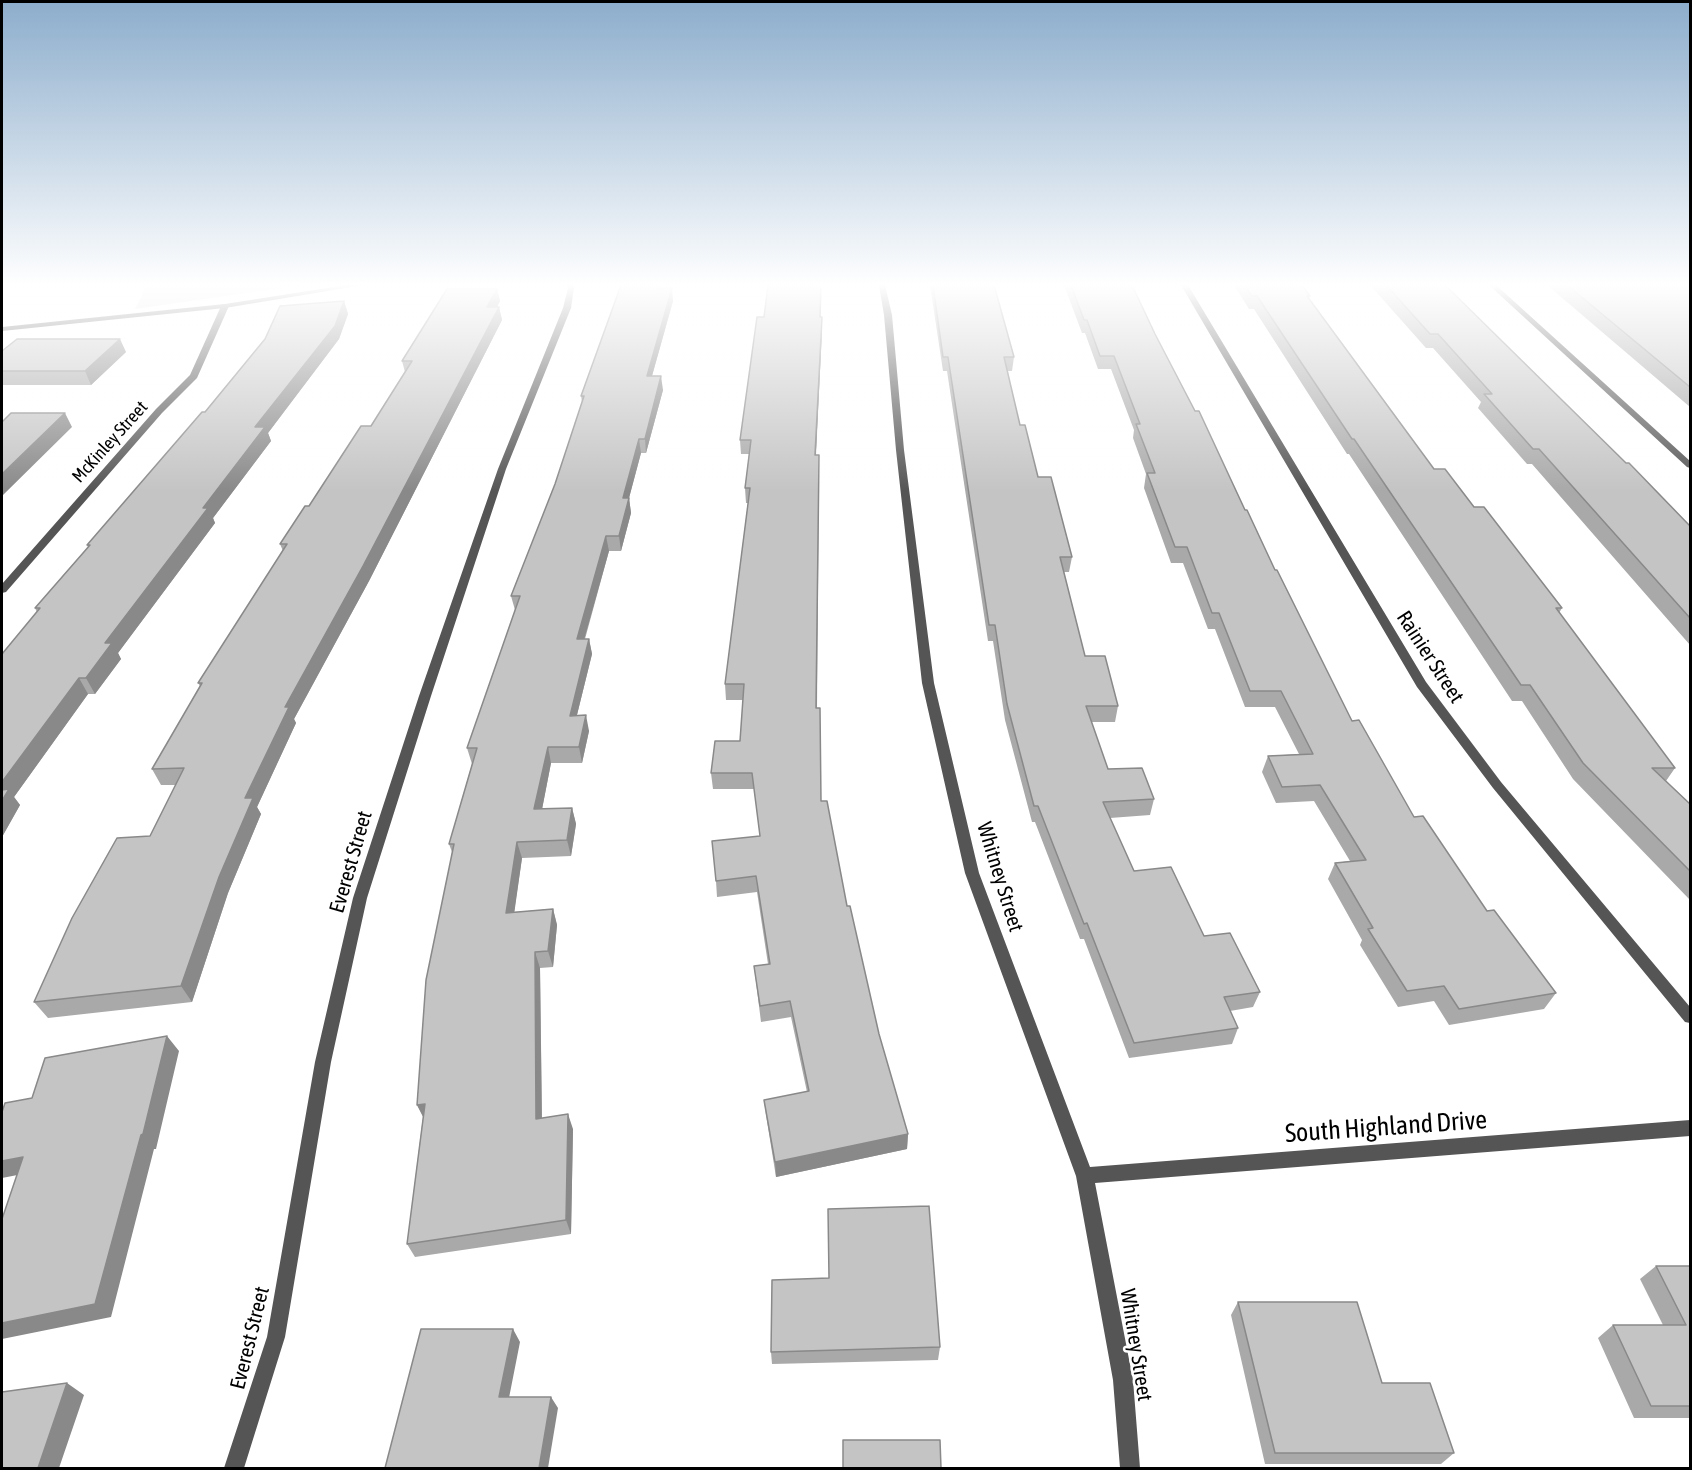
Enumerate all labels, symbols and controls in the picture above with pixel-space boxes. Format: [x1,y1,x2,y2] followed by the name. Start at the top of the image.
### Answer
[68,397,152,487] street label: McKinley Street
[1391,606,1469,708] street label: Rainier Street
[324,808,378,916] street label: Everest Street
[971,819,1029,935] street label: Whitney Street
[1284,1104,1488,1150] street label: South Highland Drive
[225,1284,275,1392] street label: Everest Street
[1115,1287,1157,1403] street label: Whitney Street

